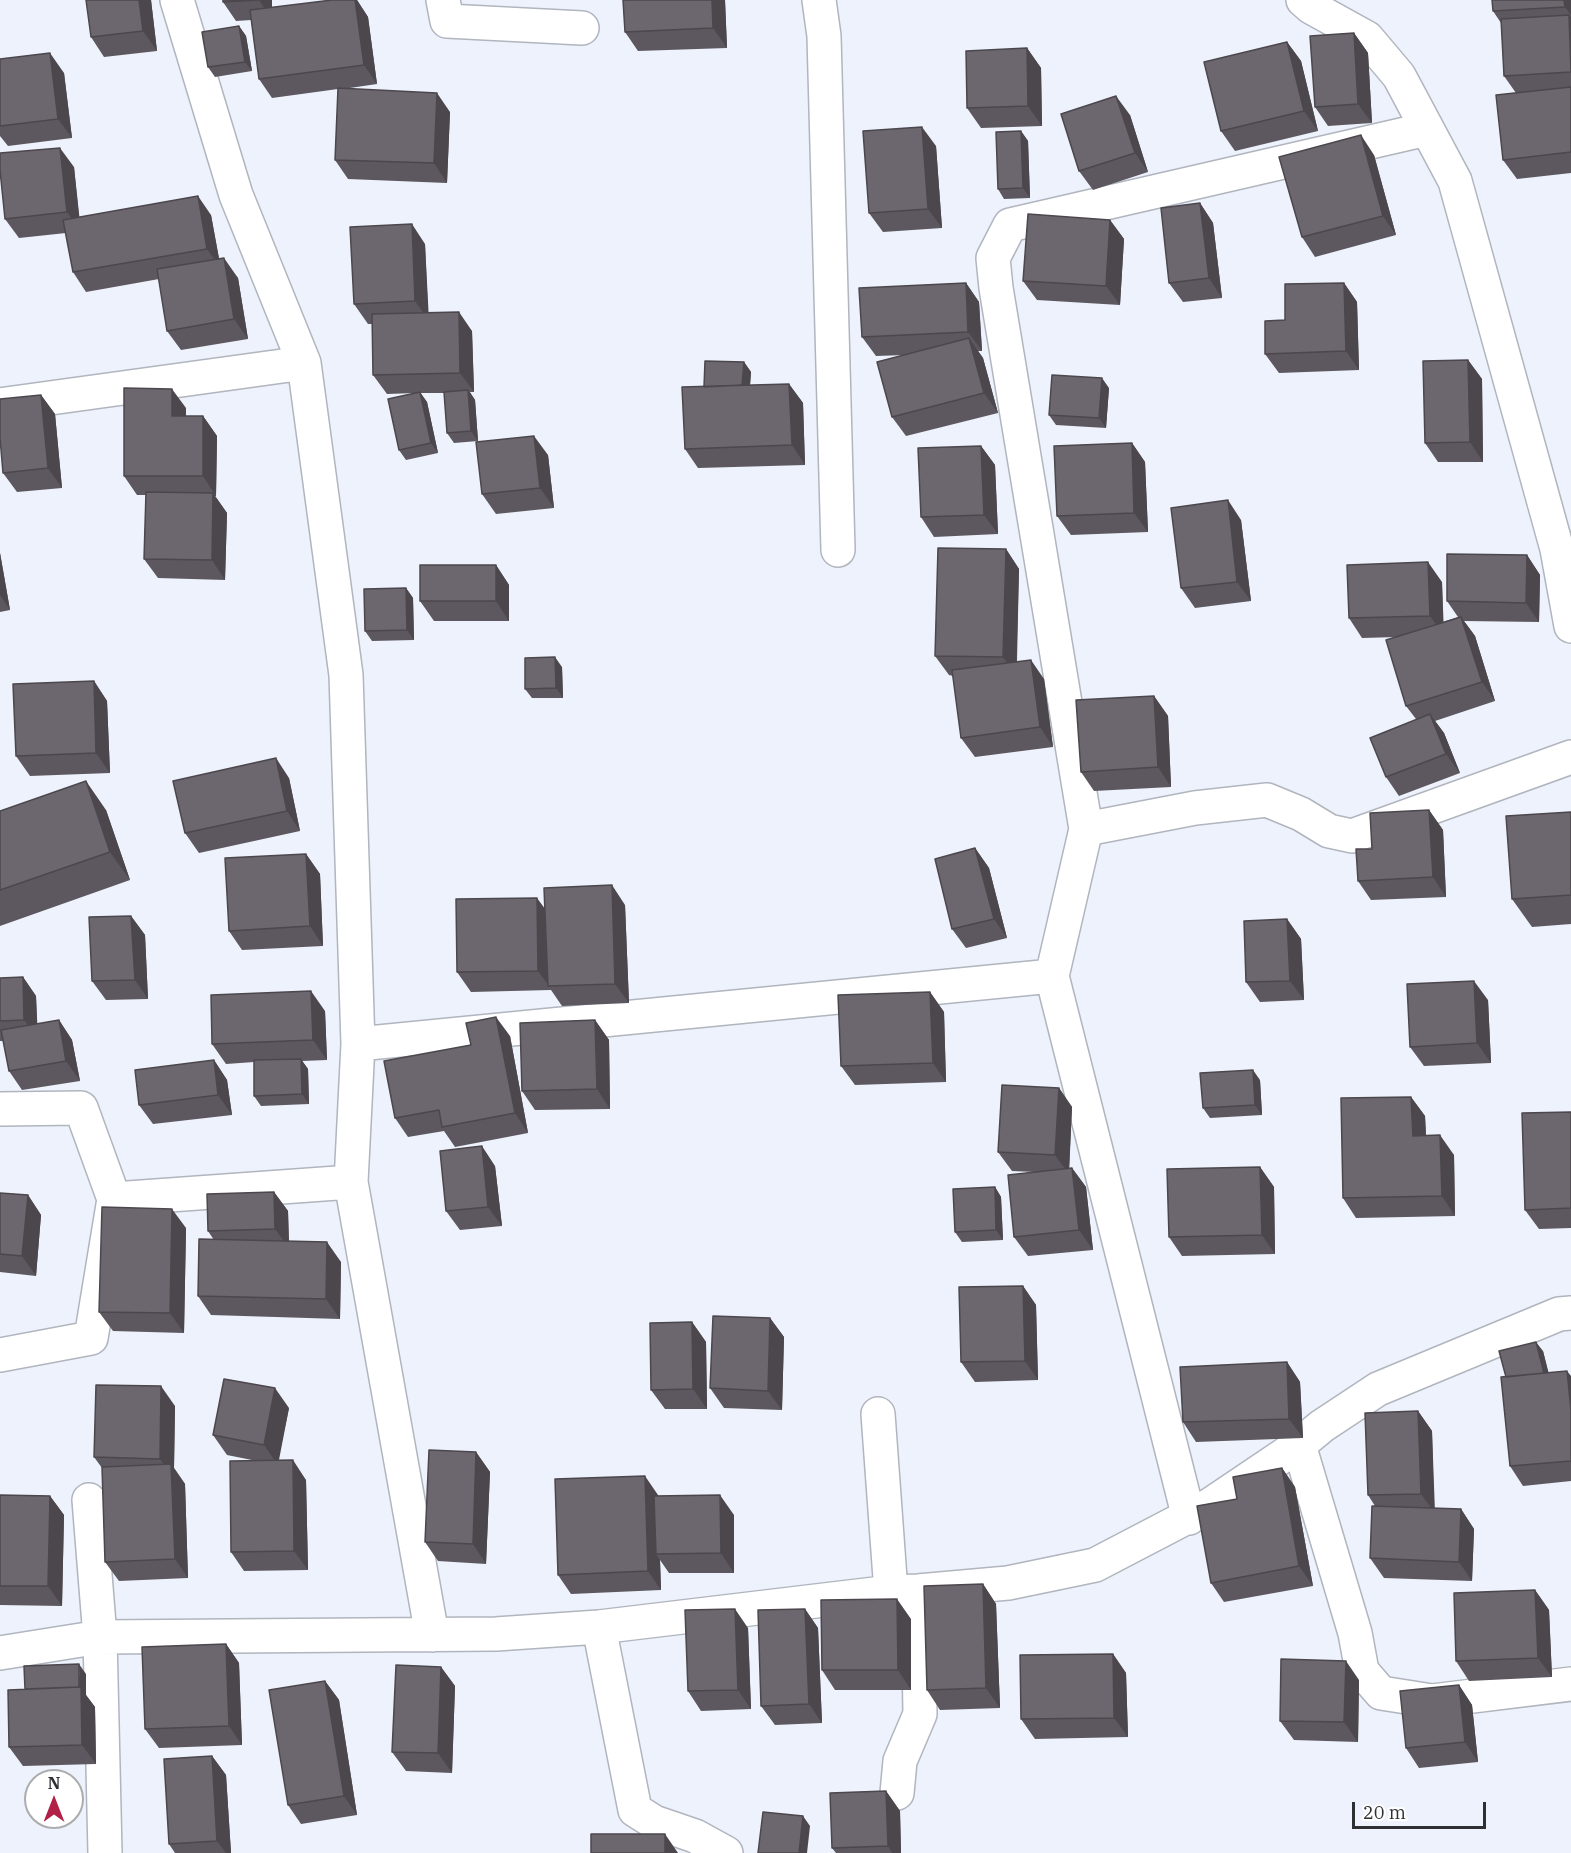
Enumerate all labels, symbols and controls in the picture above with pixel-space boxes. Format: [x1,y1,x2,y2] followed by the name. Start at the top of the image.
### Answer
[24,1769,84,1829] north arrow
[48,1773,60,1793] text: N
[1355,1790,1488,1828] scale bar
[1363,1801,1406,1824] text: 20 m

